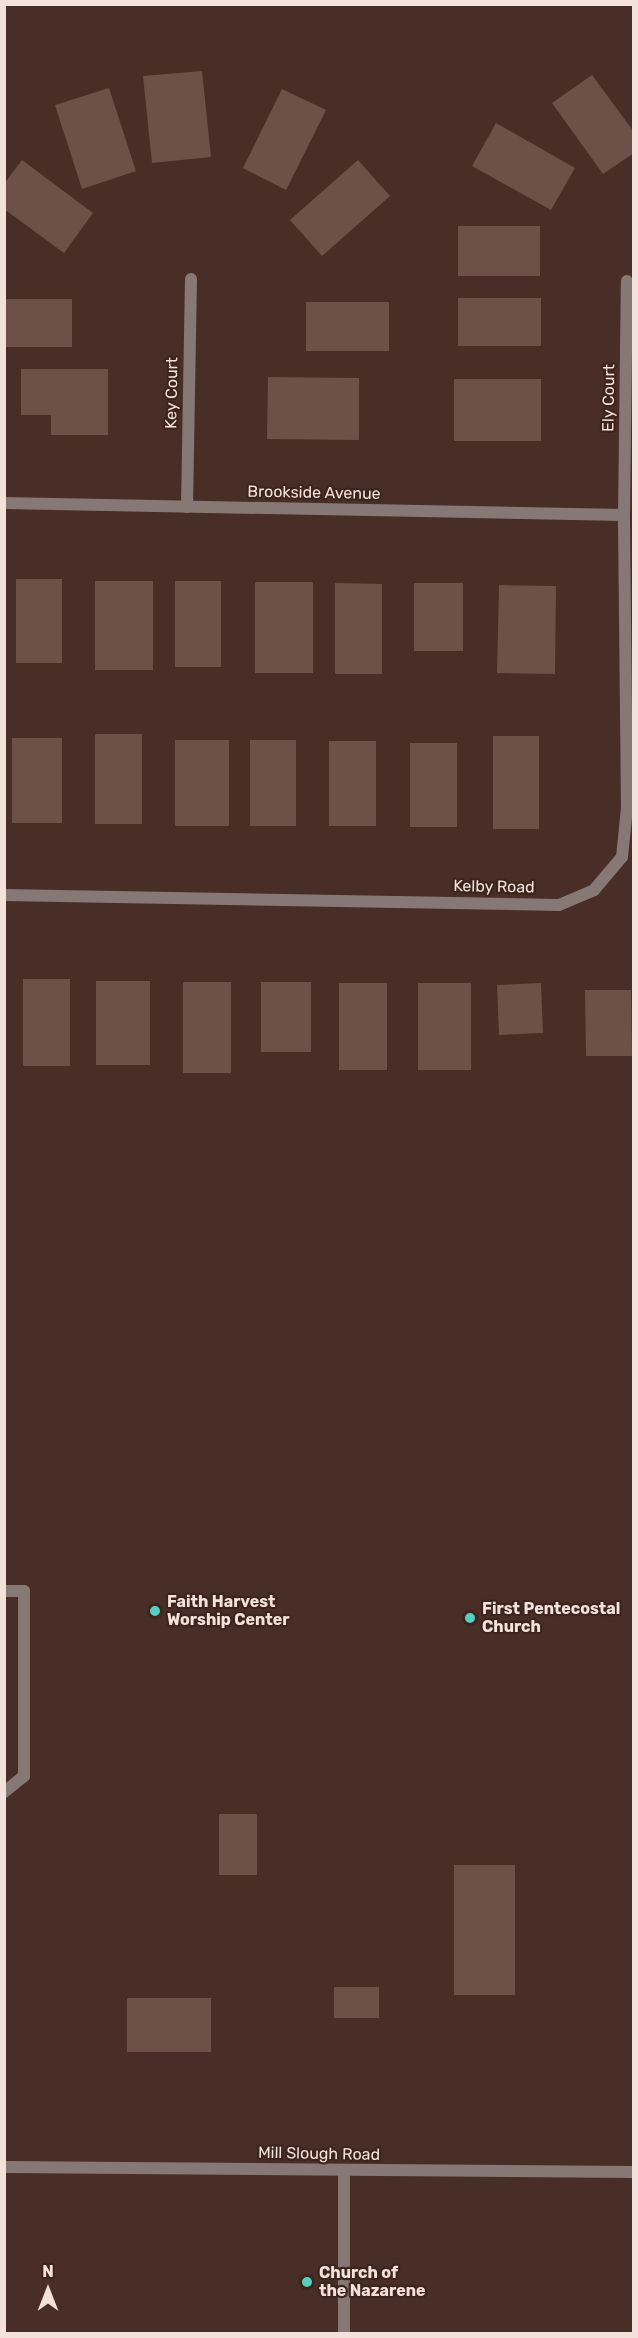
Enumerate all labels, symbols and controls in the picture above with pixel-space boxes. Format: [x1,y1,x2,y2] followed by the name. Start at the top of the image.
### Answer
[162,357,182,429] street label: Key Court
[599,364,619,432] street label: Ely Court
[247,482,381,504] street label: Brookside Avenue
[453,877,535,897] street label: Kelby Road
[167,1592,290,1630] place label: Faith Harvest Worship Center
[482,1599,620,1637] place label: First Pentecostal Church
[148,1604,162,1618] marker: Faith Harvest Worship Center
[463,1611,477,1625] marker: First Pentecostal Church
[258,2143,380,2165] street label: Mill Slough Road
[18,2260,78,2320] north arrow
[42,2262,54,2281] text: N
[319,2263,426,2301] place label: Church of the Nazarene
[300,2275,314,2289] marker: Church of the Nazarene

